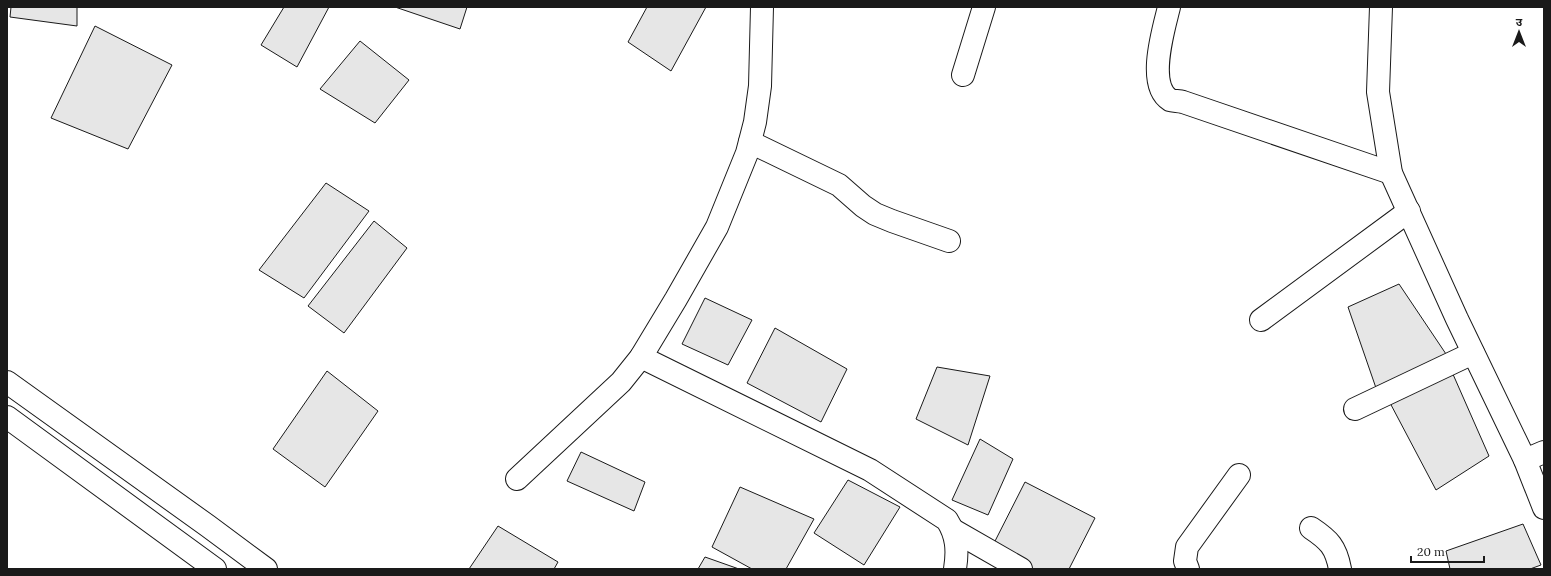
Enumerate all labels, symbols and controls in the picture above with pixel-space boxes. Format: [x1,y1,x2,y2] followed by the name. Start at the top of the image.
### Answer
[1499,12,1539,52] north arrow
[1516,15,1523,29] text: उ
[1411,538,1484,564] scale bar
[1417,544,1445,559] text: 20 m

